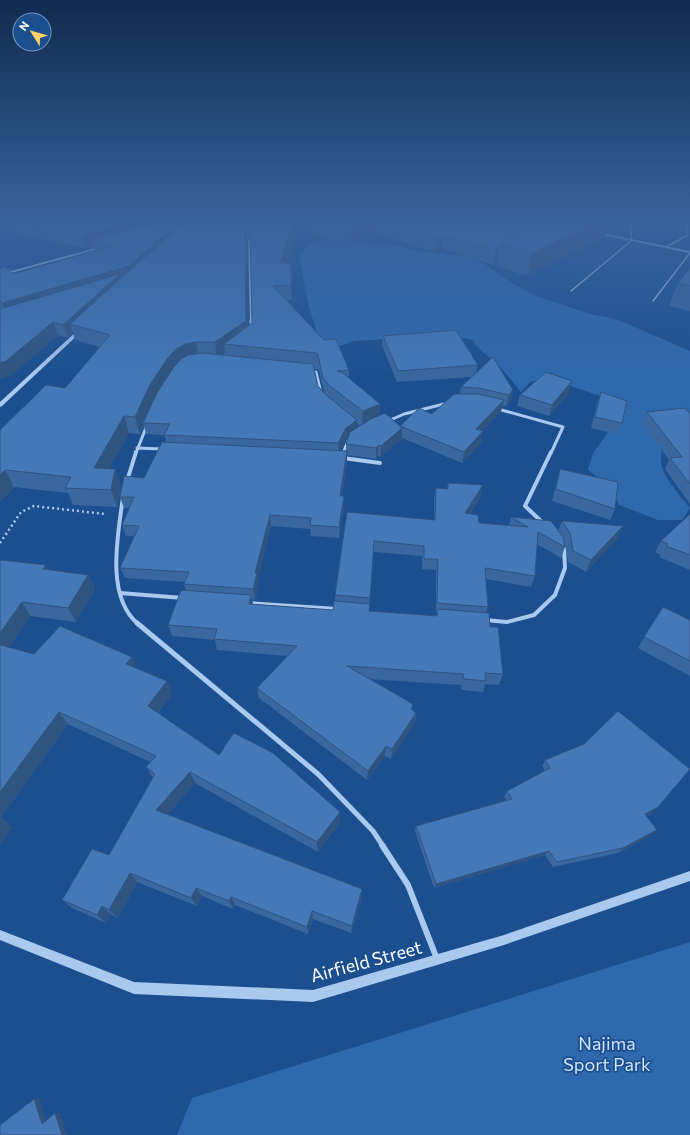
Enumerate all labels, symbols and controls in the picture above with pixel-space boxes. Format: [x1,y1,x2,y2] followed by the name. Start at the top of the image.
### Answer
[12,12,52,52] north arrow
[16,18,31,33] text: N
[308,936,424,986] street label: Airfield Street
[563,1032,651,1075] park label: Najima Sport Park

